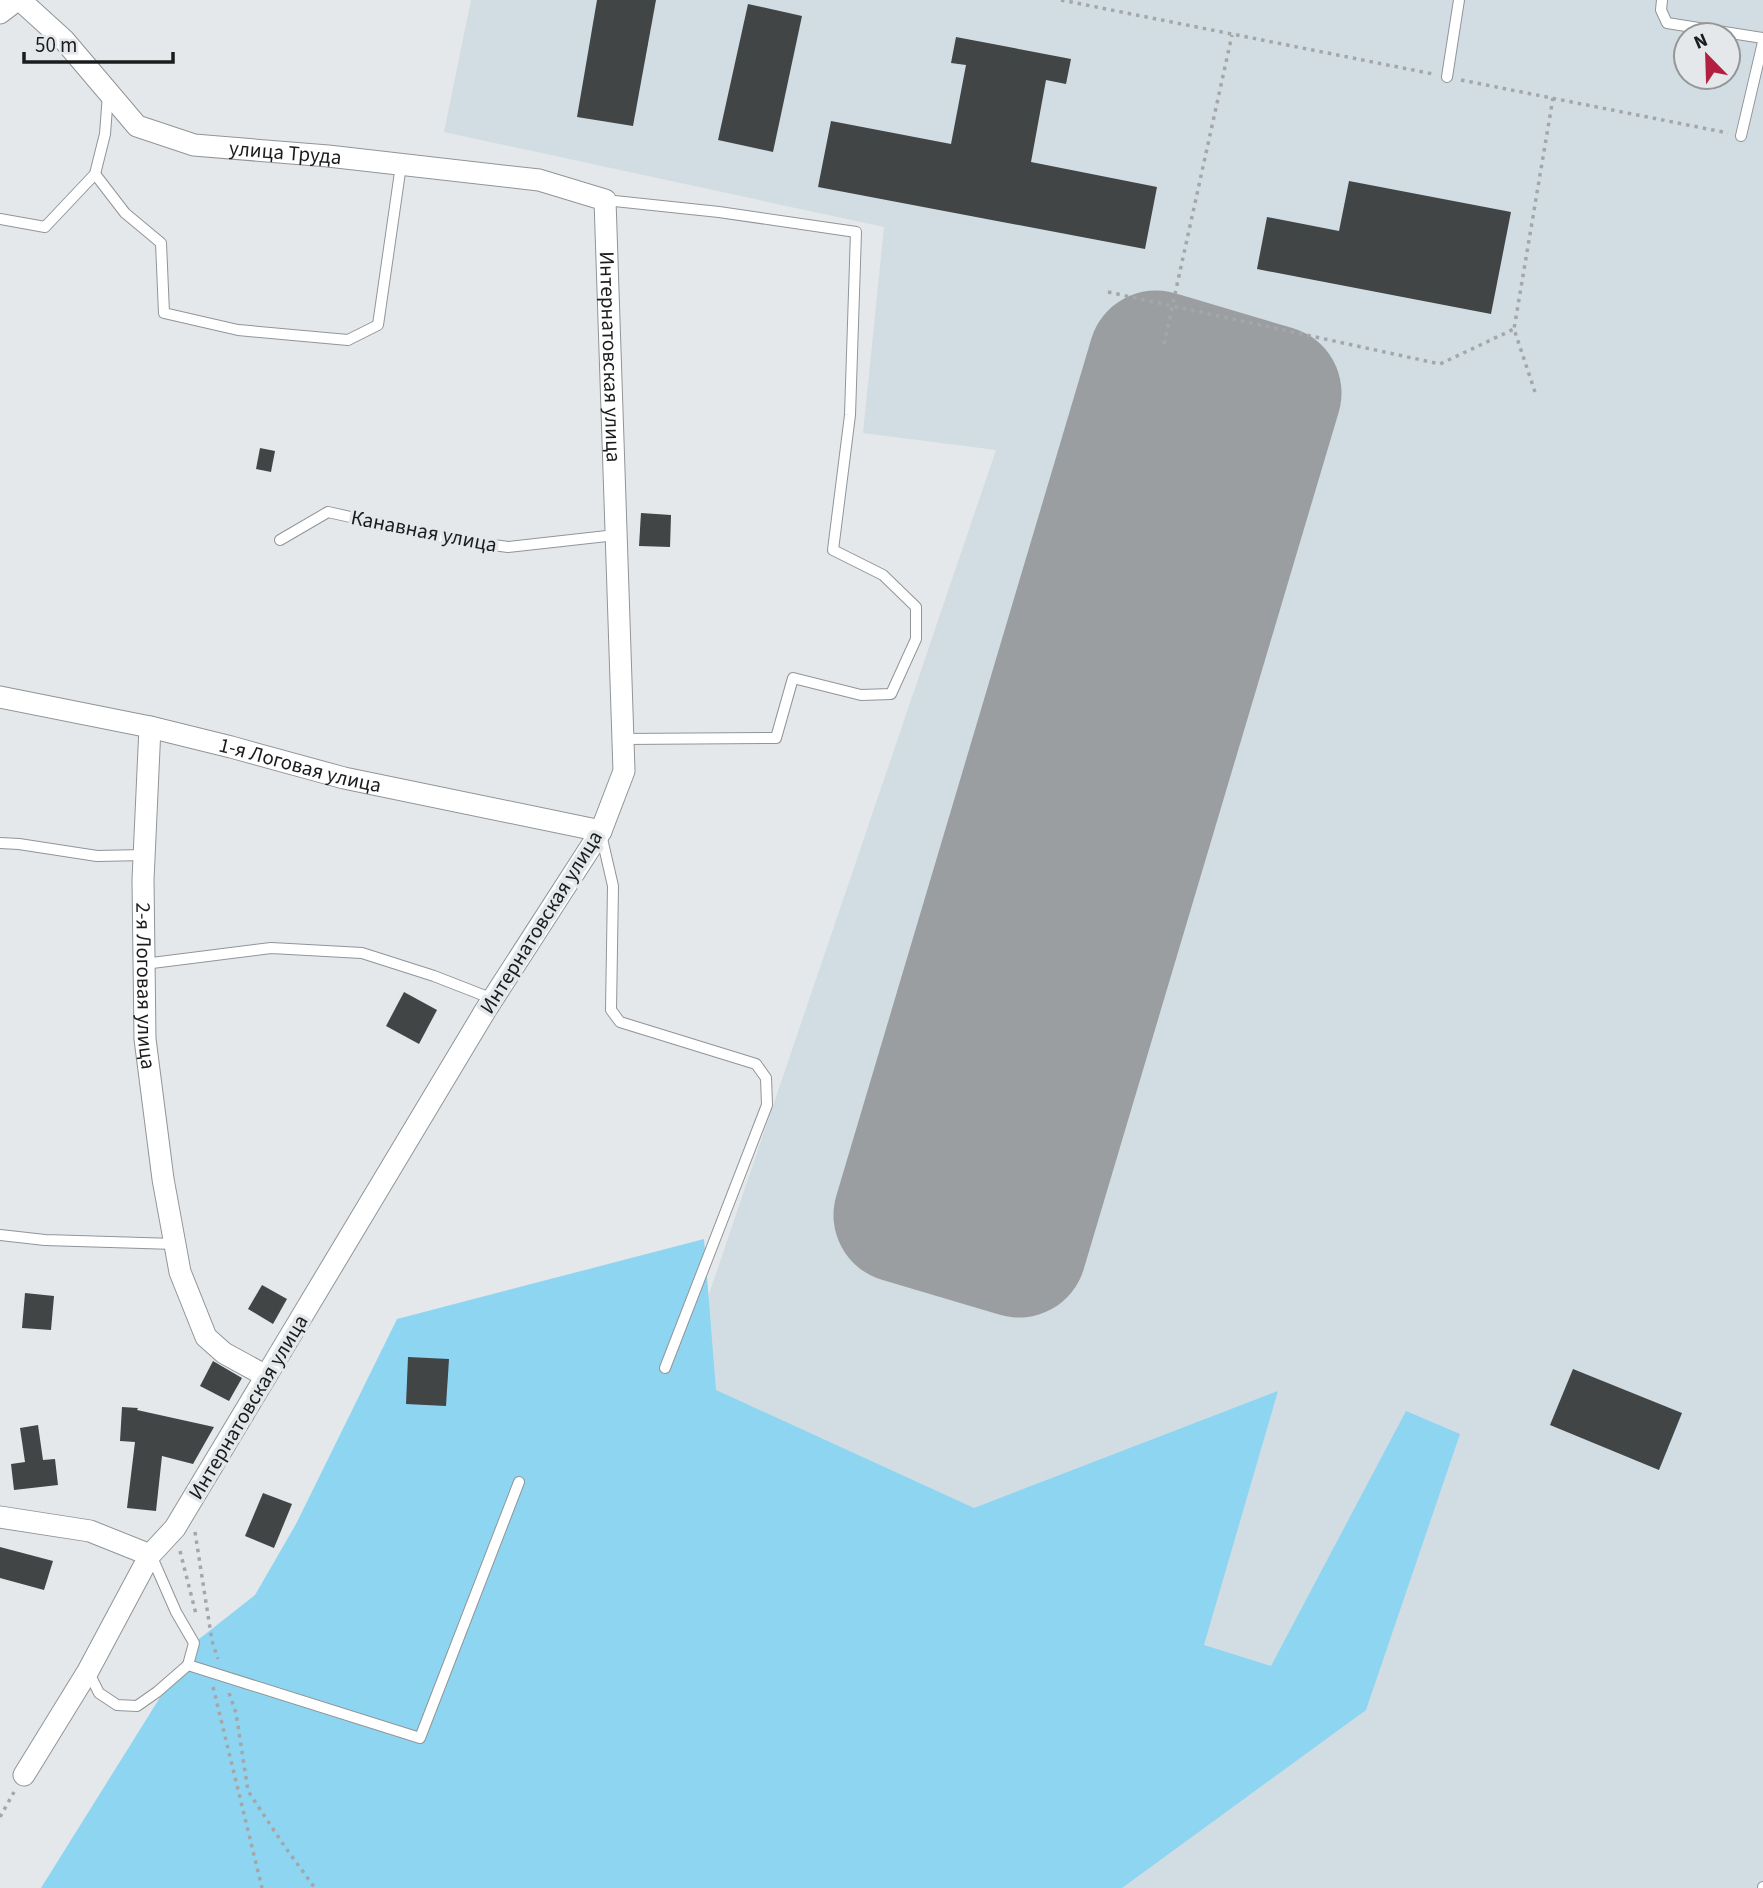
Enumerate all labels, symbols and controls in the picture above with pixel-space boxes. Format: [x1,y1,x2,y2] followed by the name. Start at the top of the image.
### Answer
[24,21,173,65] scale bar
[1672,21,1742,91] north arrow
[1690,27,1712,57] text: N
[35,30,77,60] text: 50 m
[228,133,343,172] street label: улица Труда
[592,251,629,463] street label: Интернатовская улица
[348,502,500,560] street label: Канавная улица
[216,730,384,800] street label: 1-я Логовая улица
[472,825,610,1019] street label: Интернатовская улица
[128,902,164,1071] street label: 2-я Логовая улица
[181,1309,315,1505] street label: Интернатовская улица

